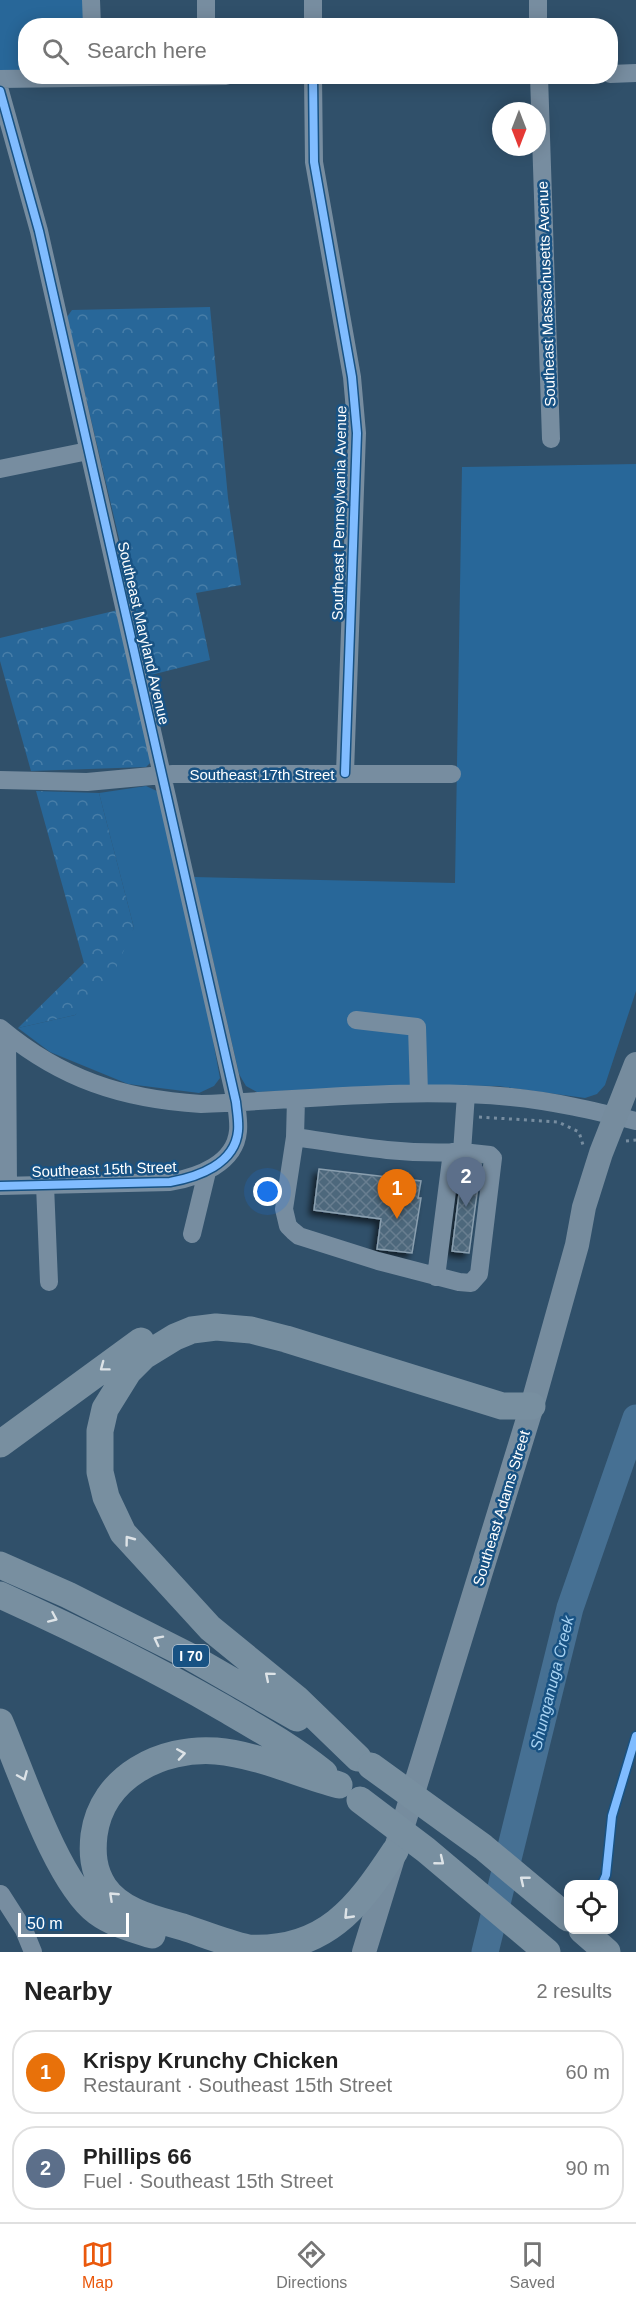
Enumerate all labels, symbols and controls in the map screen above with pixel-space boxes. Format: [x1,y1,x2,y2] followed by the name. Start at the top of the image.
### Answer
[18,18,618,84] search box
[39,35,72,68] icon: search
[87,38,207,63] text: Search here
[492,102,546,156] north arrow
[534,181,558,407] street label: Southeast Massachusetts Avenue
[329,405,349,621] street label: Southeast Pennsylvania Avenue
[115,540,173,726] street label: Southeast Maryland Avenue
[189,766,335,783] street label: Southeast 17th Street
[31,1158,178,1180] street label: Southeast 15th Street
[446,1158,486,1207] pin: 2
[378,1170,416,1219] pin: 1
[253,1177,282,1206] your location
[100,1359,111,1370] one-way arrow
[469,1427,533,1588] street label: Southeast Adams Street
[125,1536,136,1547] one-way arrow
[47,1611,58,1623] one-way arrow
[527,1613,577,1752] water label: Shunganuga Creek
[154,1636,165,1647] one-way arrow
[173,1645,209,1667] road number: I 70
[264,1672,275,1683] one-way arrow
[176,1748,185,1760] one-way arrow
[16,1770,28,1781] one-way arrow
[433,1854,444,1865] one-way arrow
[520,1876,531,1887] one-way arrow
[564,1880,618,1934] map controls
[564,1880,618,1934] button: locate
[109,1892,120,1903] one-way arrow
[344,1908,355,1918] one-way arrow
[18,1910,129,1938] scale bar
[27,1915,63,1932] text: 50 m
[24,1976,112,2006] text: Nearby
[536,1980,612,2002] text: 2 results
[83,2048,339,2073] text: Krispy Krunchy Chicken
[40,2061,51,2083] text: 1
[566,2061,610,2083] text: 60 m
[83,2074,392,2096] text: Restaurant · Southeast 15th Street
[83,2144,192,2169] text: Phillips 66
[40,2157,51,2179] text: 2
[566,2157,610,2179] text: 90 m
[83,2170,333,2192] text: Fuel · Southeast 15th Street
[81,2238,114,2292] tab: Map
[276,2238,347,2292] tab: Directions
[510,2238,555,2292] tab: Saved

